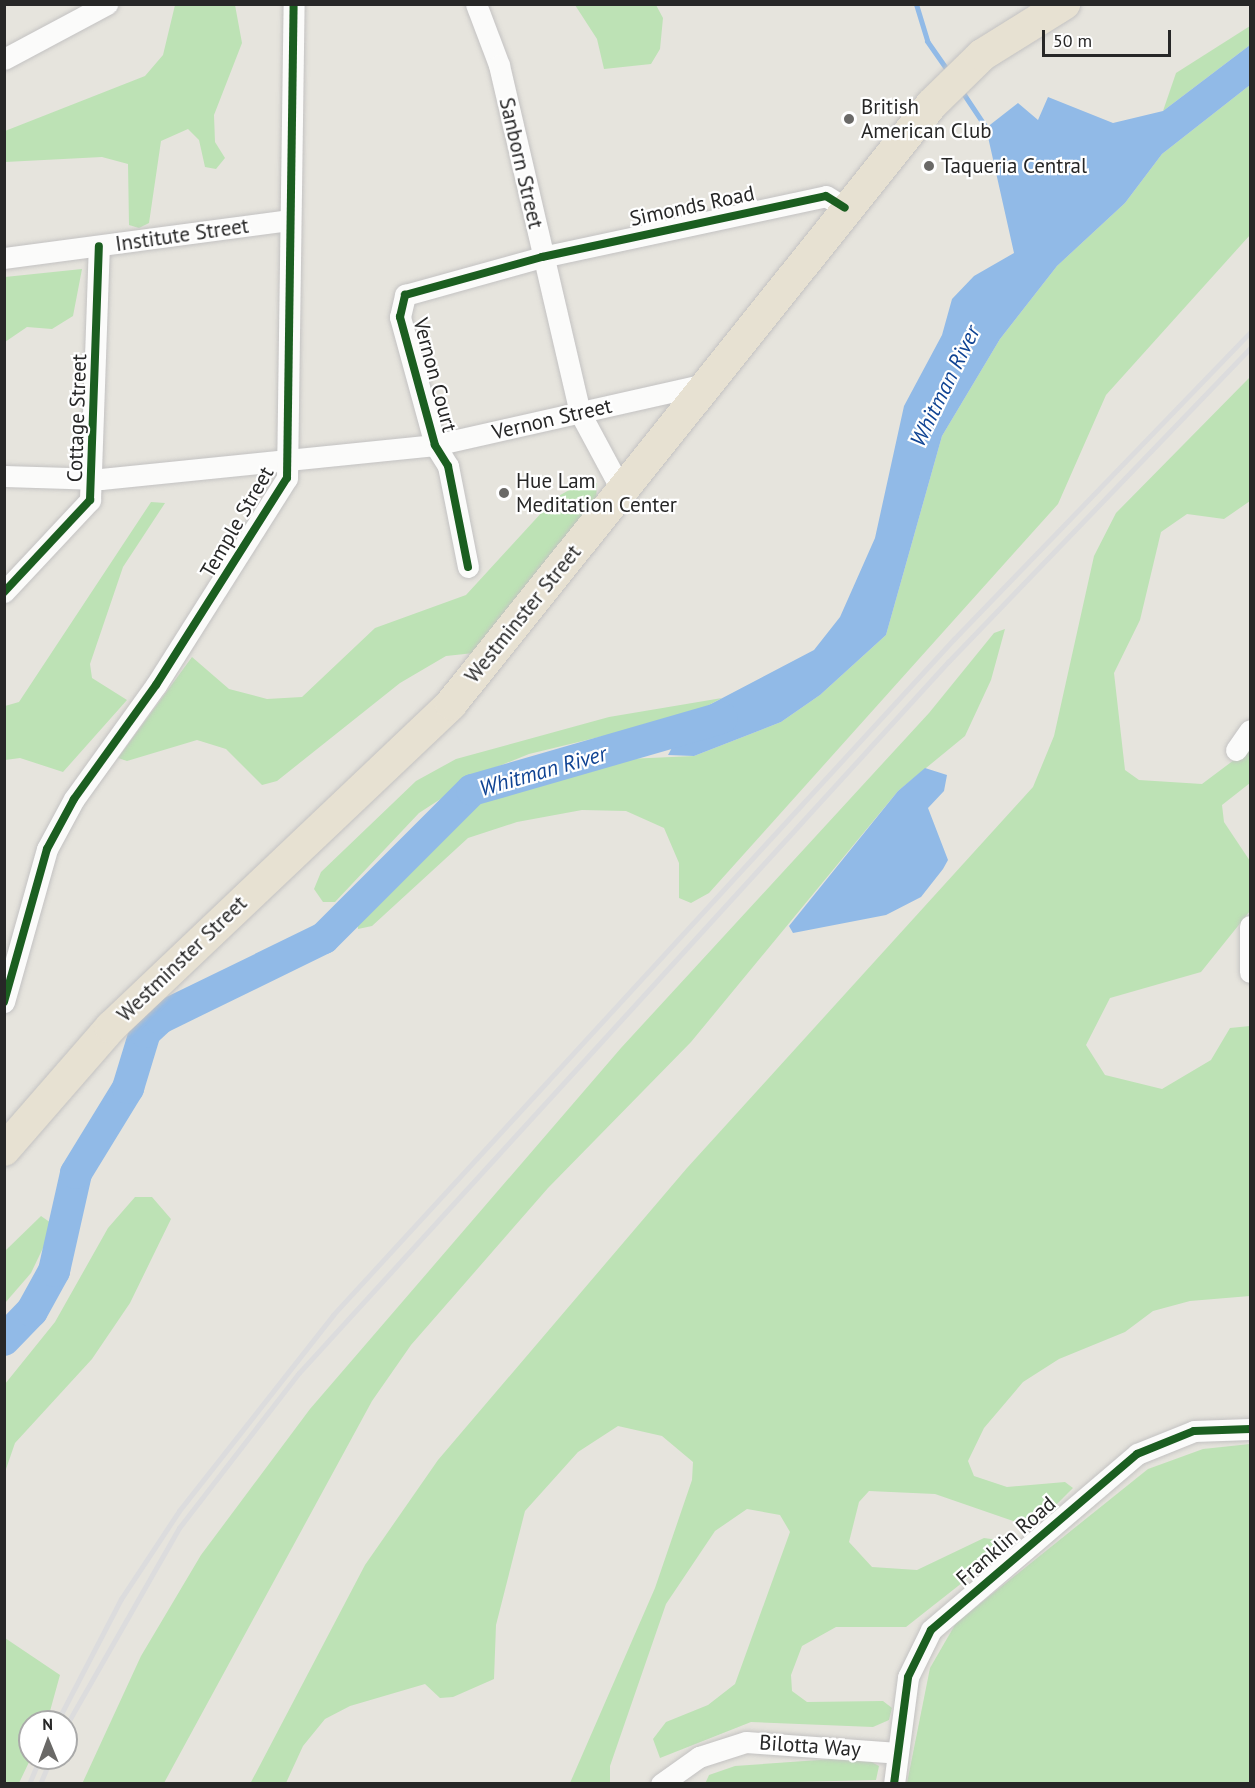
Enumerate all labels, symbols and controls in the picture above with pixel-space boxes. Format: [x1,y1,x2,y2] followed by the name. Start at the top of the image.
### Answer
[1045,18,1174,56] scale bar
[1053,29,1092,52] text: 50 m
[861,94,992,144] place label: British American Club
[494,95,548,231] street label: Sanborn Street
[842,112,856,126] marker: British American Club
[941,153,1087,179] place label: Taqueria Central
[922,159,936,173] marker: Taqueria Central
[627,180,757,232] street label: Simonds Road
[114,213,250,257] street label: Institute Street
[408,315,462,435] street label: Vernon Court
[904,321,986,451] water label: Whitman River
[62,353,92,483] street label: Cottage Street
[490,393,614,445] street label: Vernon Street
[195,462,279,582] street label: Temple Street
[516,468,677,518] place label: Hue Lam Meditation Center
[497,486,511,500] marker: Hue Lam Meditation Center
[460,540,586,688] street label: Westminster Street
[476,740,610,802] water label: Whitman River
[112,891,252,1027] street label: Westminster Street
[951,1491,1061,1591] street label: Franklin Road
[18,1710,78,1770] north arrow
[42,1714,53,1734] text: N
[758,1730,862,1762] street label: Bilotta Way

